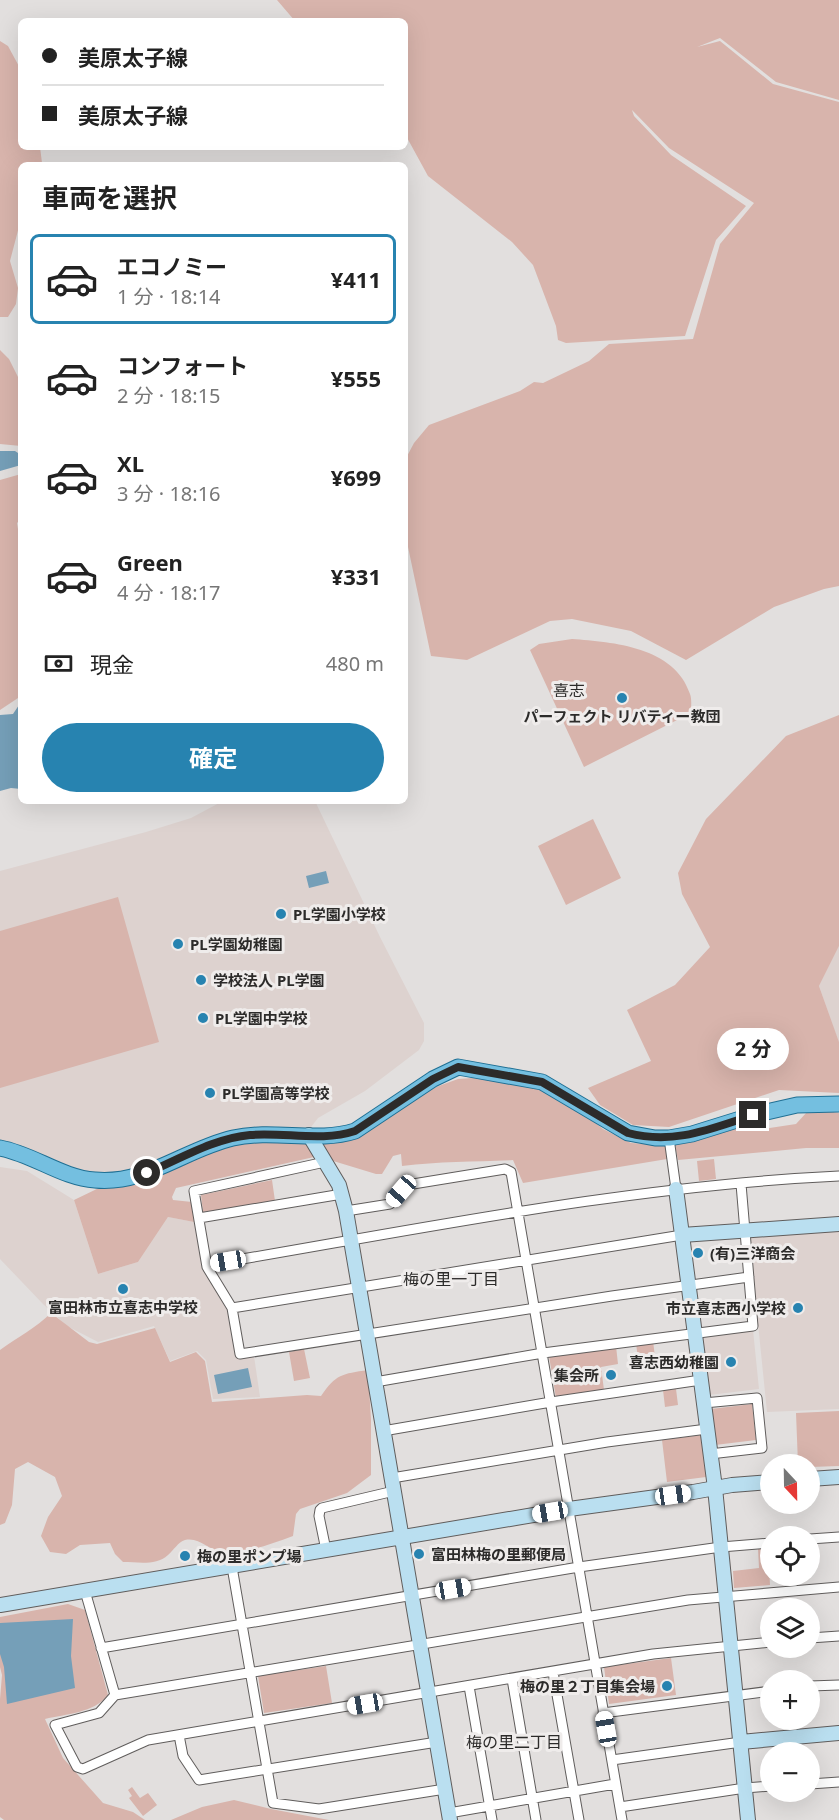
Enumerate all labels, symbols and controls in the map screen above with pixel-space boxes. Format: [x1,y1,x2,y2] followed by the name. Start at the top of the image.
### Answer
[78,42,188,72] text: 美原太子線
[78,100,188,130] text: 美原太子線
[42,179,177,216] text: 車両を選択
[117,251,227,281] text: エコノミー
[45,252,99,306] icon: car
[331,264,381,294] text: ¥411
[117,283,221,310] text: 1 分 · 18:14
[117,350,248,380] text: コンフォート
[45,351,99,405] icon: car
[331,363,381,393] text: ¥555
[117,382,221,409] text: 2 分 · 18:15
[117,448,144,478] text: XL
[45,450,99,504] icon: car
[331,462,381,492] text: ¥699
[117,480,221,507] text: 3 分 · 18:16
[117,547,183,577] text: Green
[45,549,99,603] icon: car
[331,561,381,591] text: ¥331
[117,579,221,606] text: 4 分 · 18:17
[42,647,75,680] icon: cash
[90,649,134,679] text: 現金
[326,650,384,677] text: 480 m
[553,679,585,701] district label: 喜志
[615,691,629,705] marker: パーフェクト リバティー教団
[523,706,721,726] place label: パーフェクト リバティー教団
[42,723,384,792] button: 確定
[293,904,386,924] place label: PL学園小学校
[274,907,288,921] marker: PL学園小学校
[190,934,283,954] place label: PL学園幼稚園
[171,937,185,951] marker: PL学園幼稚園
[213,970,325,990] place label: 学校法人 PL学園
[194,973,208,987] marker: 学校法人 PL学園
[215,1008,308,1028] place label: PL学園中学校
[196,1011,210,1025] marker: PL学園中学校
[717,1028,789,1070] callout: 2 分
[735,1035,771,1062] text: 2 分
[222,1083,330,1103] place label: PL学園高等学校
[203,1086,217,1100] marker: PL学園高等学校
[739,1101,766,1128] route end
[133,1159,160,1186] route start
[382,1172,420,1210] car
[710,1243,795,1263] place label: (有)三洋商会
[691,1246,705,1260] marker: (有)三洋商会
[209,1249,247,1273] car
[403,1268,499,1290] district label: 梅の里一丁目
[116,1282,130,1296] marker: 富田林市立喜志中学校
[48,1297,198,1317] place label: 富田林市立喜志中学校
[666,1298,786,1318] place label: 市立喜志西小学校
[791,1301,805,1315] marker: 市立喜志西小学校
[629,1352,719,1372] place label: 喜志西幼稚園
[724,1355,738,1369] marker: 喜志西幼稚園
[553,1365,599,1385] place label: 集会所
[604,1368,618,1382] marker: 集会所
[760,1454,820,1514] north arrow
[760,1454,820,1802] map controls
[654,1484,692,1506] car
[531,1500,569,1524] car
[760,1526,820,1586] button: locate
[431,1544,566,1564] place label: 富田林梅の里郵便局
[197,1546,302,1566] place label: 梅の里ポンプ場
[412,1547,426,1561] marker: 富田林梅の里郵便局
[178,1549,192,1563] marker: 梅の里ポンプ場
[434,1577,472,1601] car
[760,1598,820,1658] button: layers
[760,1670,820,1730] button: +
[520,1676,655,1696] place label: 梅の里２丁目集会場
[660,1679,674,1693] marker: 梅の里２丁目集会場
[346,1692,384,1716] car
[594,1710,618,1748] car
[466,1731,562,1753] district label: 梅の里二丁目
[760,1742,820,1802] button: −

